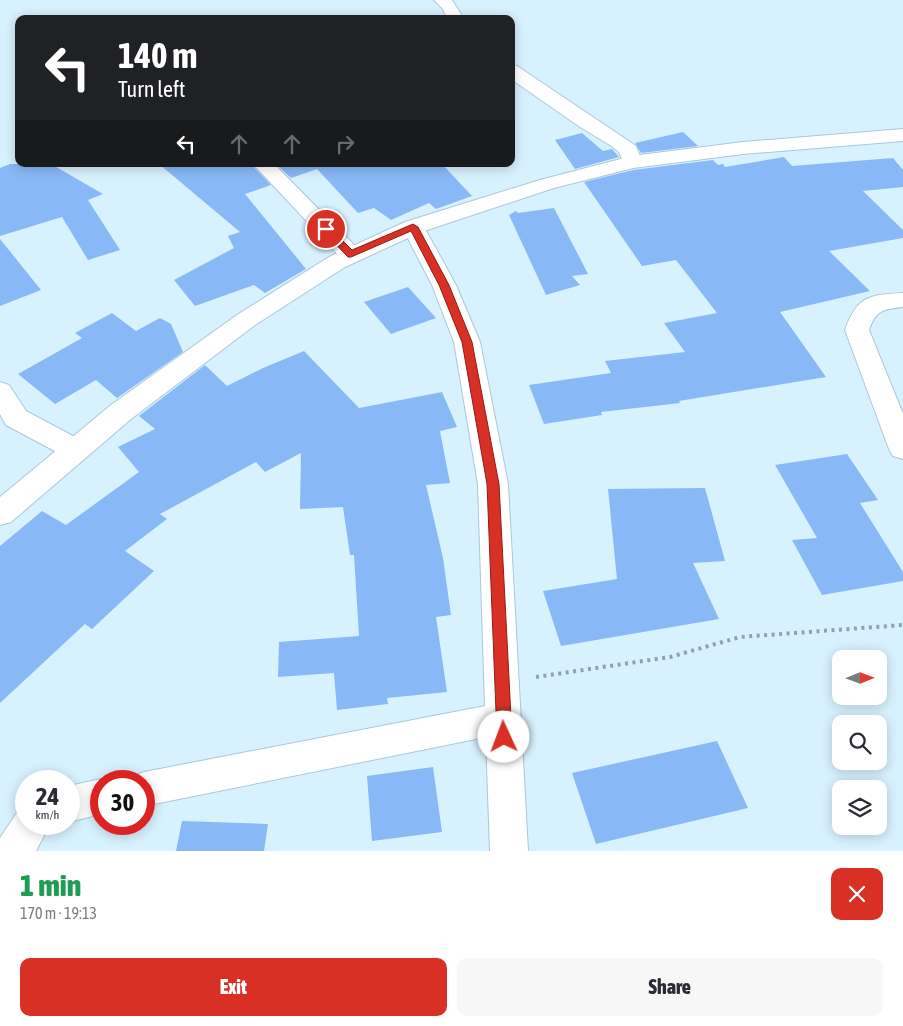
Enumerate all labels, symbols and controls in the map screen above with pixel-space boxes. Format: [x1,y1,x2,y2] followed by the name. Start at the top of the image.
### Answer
[35,35,100,100] icon: left
[118,35,197,75] text: 140 m
[118,76,185,102] text: Turn left
[172,130,200,158] icon: left
[225,130,253,158] icon: ahead
[278,130,306,158] icon: ahead
[331,130,359,158] icon: right
[305,208,347,250] pin
[312,215,340,243] icon: arrive
[832,650,888,705] north arrow
[832,650,887,835] map controls
[477,710,529,762] position arrow
[832,715,887,770] button: search
[90,770,155,835] speed limit sign: 30
[832,780,887,835] button: layers
[36,782,59,810] text: 24
[36,808,59,822] text: km/h
[20,868,81,902] text: 1 min
[831,868,883,920] button: close
[20,904,97,922] text: 170 m · 19:13
[20,958,447,1016] button: Exit
[457,958,883,1016] button: Share

